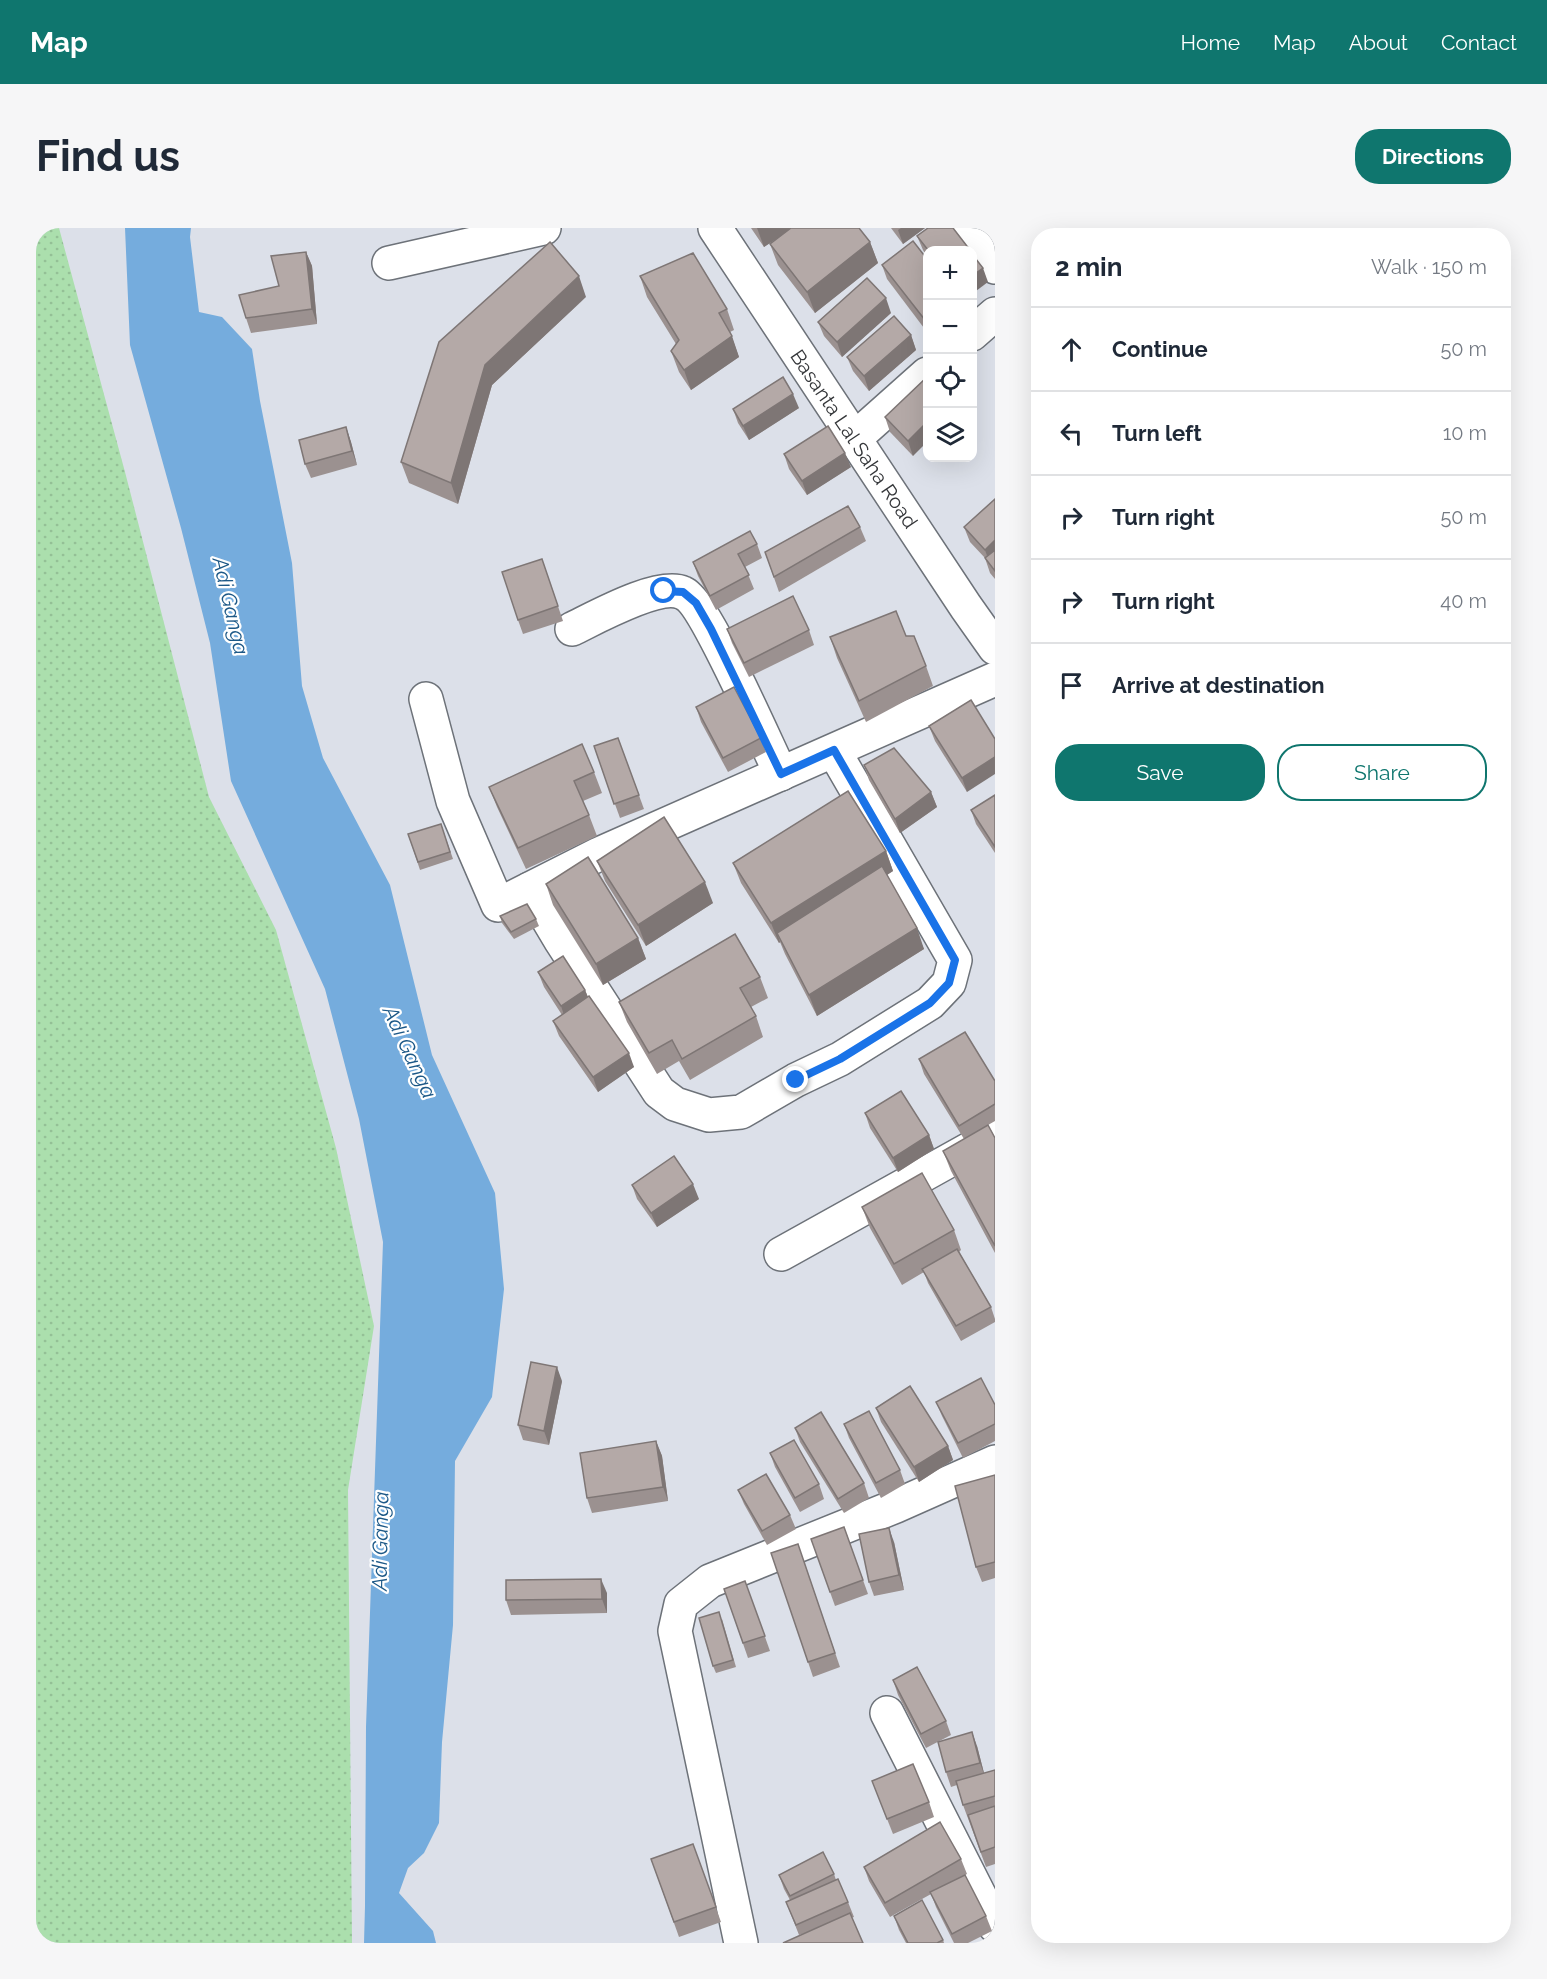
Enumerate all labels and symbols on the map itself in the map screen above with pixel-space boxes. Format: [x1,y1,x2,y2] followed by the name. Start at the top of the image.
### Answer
[785,345,923,533] street label: Basanta Lal Saha Road
[207,554,254,657] water label: Adi Ganga
[650,577,676,603] route start
[377,1001,442,1102] water label: Adi Ganga
[782,1066,808,1092] route end
[367,1491,393,1592] water label: Adi Ganga

